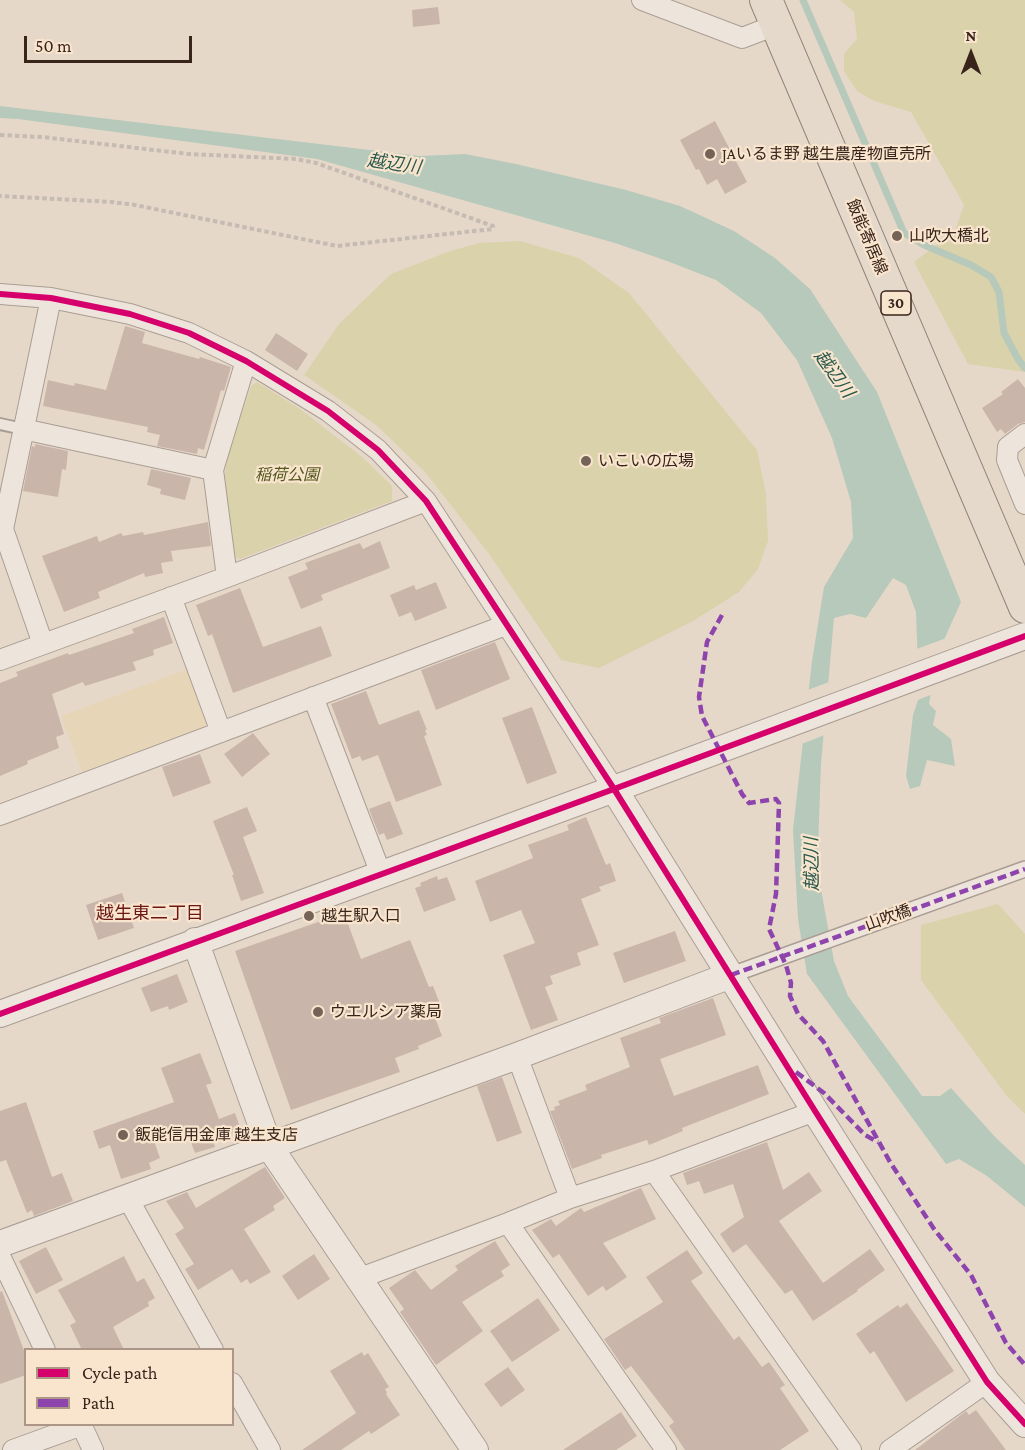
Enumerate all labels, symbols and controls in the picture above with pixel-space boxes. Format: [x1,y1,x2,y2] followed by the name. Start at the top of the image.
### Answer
[27,24,195,62] scale bar
[941,24,1001,84] north arrow
[966,27,976,44] text: N
[35,36,72,56] text: 50 m
[722,144,931,164] place label: JAいるま野 越生農産物直売所
[703,147,717,161] marker: JAいるま野 越生農産物直売所
[366,150,422,178] water label: 越辺川
[843,196,891,278] street label: 飯能寄居線
[909,226,989,246] place label: 山吹大橋北
[890,229,904,243] marker: 山吹大橋北
[881,291,911,315] road number: 30
[809,346,859,402] water label: 越辺川
[598,451,694,471] place label: いこいの広場
[579,454,593,468] marker: いこいの広場
[255,465,319,485] park label: 稲荷公園
[801,837,823,891] water label: 越辺川
[862,901,914,935] street label: 山吹橋
[96,902,204,924] district label: 越生東二丁目
[321,906,401,926] place label: 越生駅入口
[302,909,316,923] marker: 越生駅入口
[330,1002,442,1022] place label: ウエルシア薬局
[311,1005,325,1019] marker: ウエルシア薬局
[135,1125,298,1145] place label: 飯能信用金庫 越生支店
[116,1128,130,1142] marker: 飯能信用金庫 越生支店
[24,1348,234,1426] legend
[82,1363,157,1383] text: Cycle path
[82,1393,115,1413] text: Path

